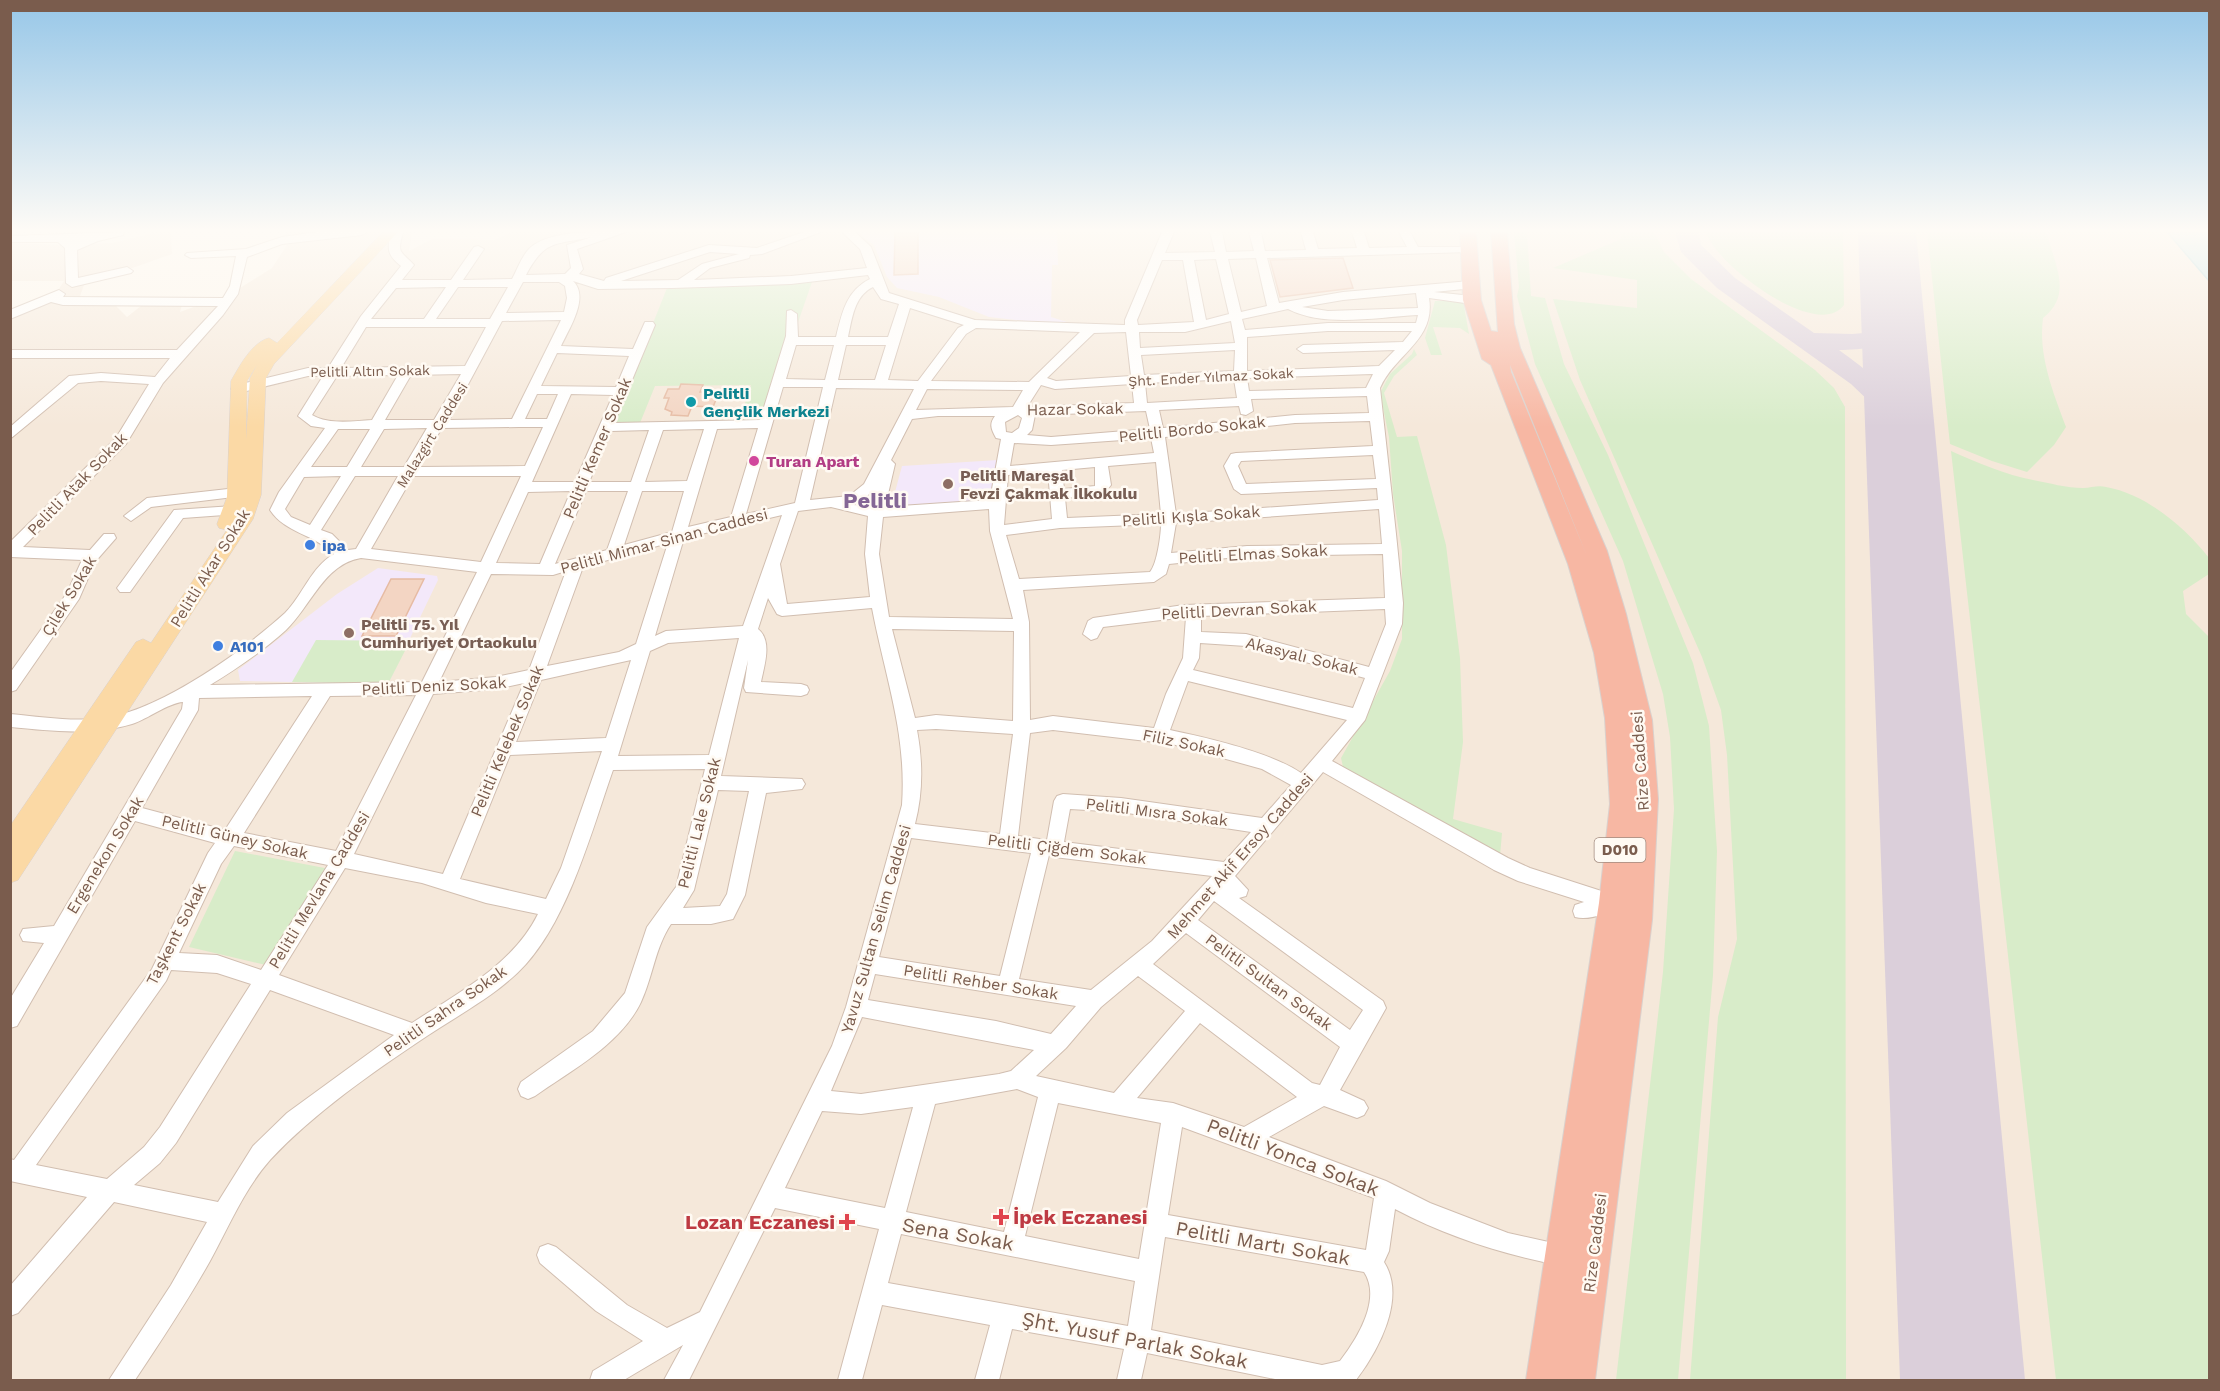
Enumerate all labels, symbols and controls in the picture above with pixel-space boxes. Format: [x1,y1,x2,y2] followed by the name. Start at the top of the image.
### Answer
[310,362,430,380] street label: Pelitli Altın Sokak
[1128,365,1294,389] street label: Şht. Ender Yılmaz Sokak
[559,375,635,521] street label: Pelitli Kemer Sokak
[393,380,471,490] street label: Malazgirt Caddesi
[703,384,829,421] place label: Pelitli Gençlik Merkezi
[684,395,698,409] marker: Pelitli Gençlik Merkezi
[1026,399,1124,419] street label: Hazar Sokak
[1118,412,1266,446] street label: Pelitli Bordo Sokak
[23,429,131,539] street label: Pelitli Atak Sokak
[766,452,859,471] place label: Turan Apart
[747,454,761,468] marker: Turan Apart
[960,466,1137,503] place label: Pelitli Mareşal Fevzi Çakmak İlkokulu
[941,477,955,491] marker: Pelitli Mareşal Fevzi Çakmak İlkokulu
[843,488,907,513] district label: Pelitli
[1121,502,1261,530] street label: Pelitli Kışla Sokak
[558,504,770,578] street label: Pelitli Mimar Sinan Caddesi
[166,505,254,631] street label: Pelitli Akar Sokak
[322,536,347,555] place label: ipa
[303,538,317,552] marker: ipa
[1178,541,1328,567] street label: Pelitli Elmas Sokak
[38,552,100,640] street label: Çilek Sokak
[1161,596,1317,624] street label: Pelitli Devran Sokak
[361,615,537,652] place label: Pelitli 75. Yıl Cumhuriyet Ortaokulu
[342,626,356,640] marker: Pelitli 75. Yıl Cumhuriyet Ortaokulu
[1244,633,1360,679] street label: Akasyalı Sokak
[230,637,264,656] place label: A101
[211,639,225,653] marker: A101
[466,662,548,820] street label: Pelitli Kelebek Sokak
[361,673,507,699] street label: Pelitli Deniz Sokak
[1627,710,1653,812] street label: Rize Caddesi
[1141,725,1227,761] street label: Filiz Sokak
[674,755,724,891] street label: Pelitli Lale Sokak
[1163,769,1317,943] street label: Mehmet Akif Ersoy Caddesi
[62,793,148,917] street label: Ergenekon Sokak
[1085,794,1229,830] street label: Pelitli Mısra Sokak
[264,808,374,972] street label: Pelitli Mevlana Caddesi
[160,811,310,863] street label: Pelitli Güney Sokak
[837,823,915,1035] street label: Yavuz Sultan Selim Caddesi
[986,830,1148,868] street label: Pelitli Çiğdem Sokak
[1594,838,1646,862] road number: D010
[142,880,210,988] street label: Taşkent Sokak
[1202,930,1336,1034] street label: Pelitli Sultan Sokak
[902,960,1060,1004] street label: Pelitli Rehber Sokak
[380,961,510,1061] street label: Pelitli Sahra Sokak
[1203,1113,1383,1201] street label: Pelitli Yonca Sokak
[1579,1192,1611,1294] street label: Rize Caddesi
[1013,1205,1147,1229] place label: İpek Eczanesi
[685,1210,835,1234] place label: Lozan Eczanesi
[994,1210,1008,1224] marker: İpek Eczanesi
[900,1212,1016,1256] street label: Sena Sokak
[840,1215,854,1229] marker: Lozan Eczanesi
[1174,1216,1352,1270] street label: Pelitli Martı Sokak
[1020,1306,1250,1374] street label: Şht. Yusuf Parlak Sokak

